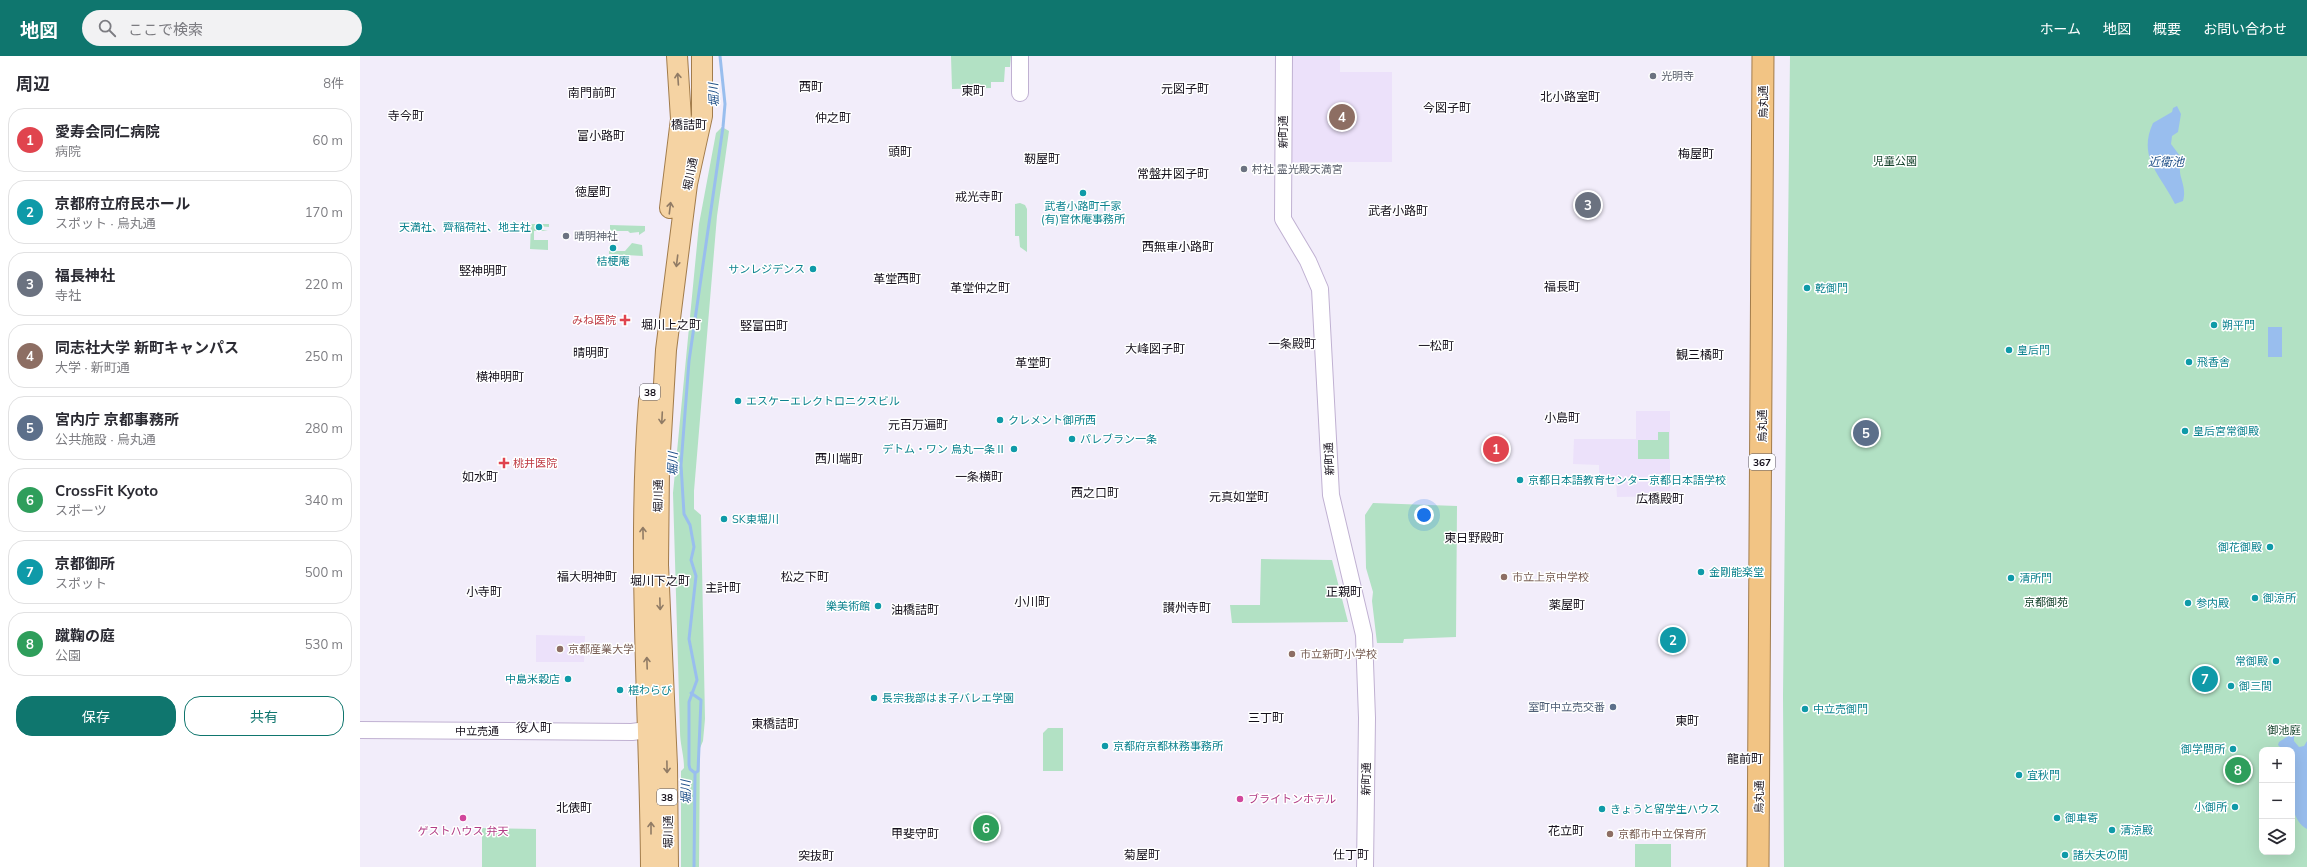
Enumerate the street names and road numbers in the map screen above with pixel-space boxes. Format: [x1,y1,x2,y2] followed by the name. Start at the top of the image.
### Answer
[1756,86,1770,119] street label: 烏丸通
[1276,116,1290,149] street label: 新町通
[680,156,700,192] street label: 堀川通
[640,384,660,400] road number: 38
[1755,410,1769,443] street label: 烏丸通
[1321,442,1337,476] street label: 新町通
[1749,454,1775,470] road number: 367
[651,479,665,513] street label: 堀川通
[455,724,499,738] street label: 中立売通
[1359,762,1373,796] street label: 新町通
[1752,780,1766,814] street label: 烏丸通
[657,789,677,805] road number: 38
[661,816,675,849] street label: 堀川通

